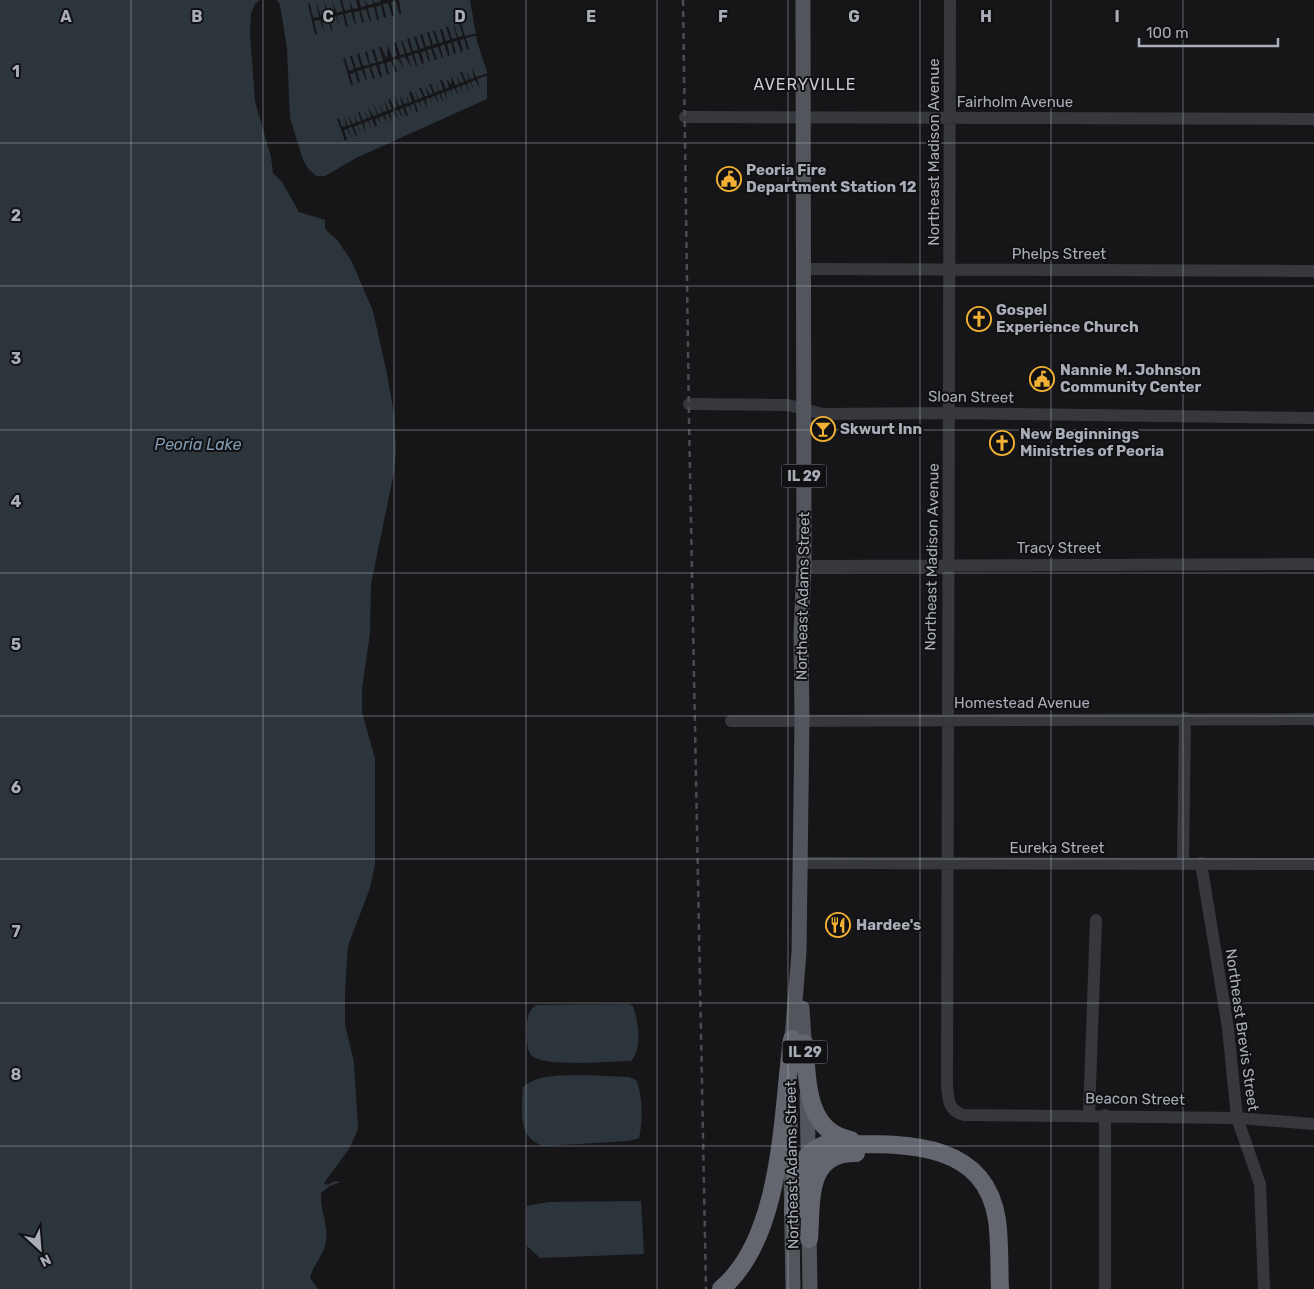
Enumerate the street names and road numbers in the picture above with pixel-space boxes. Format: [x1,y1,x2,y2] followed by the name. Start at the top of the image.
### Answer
[925,58,943,246] street label: Northeast Madison Avenue
[957,93,1073,111] street label: Fairholm Avenue
[1012,245,1106,263] street label: Phelps Street
[928,387,1014,407] street label: Sloan Street
[921,463,943,651] street label: Northeast Madison Avenue
[782,464,826,488] road number: IL 29
[793,512,813,680] street label: Northeast Adams Street
[1017,539,1101,557] street label: Tracy Street
[954,694,1090,712] street label: Homestead Avenue
[1010,839,1105,857] street label: Eureka Street
[1222,948,1262,1113] street label: Northeast Brevis Street
[782,1040,828,1064] road number: IL 29
[782,1081,802,1249] street label: Northeast Adams Street
[1085,1089,1185,1109] street label: Beacon Street

